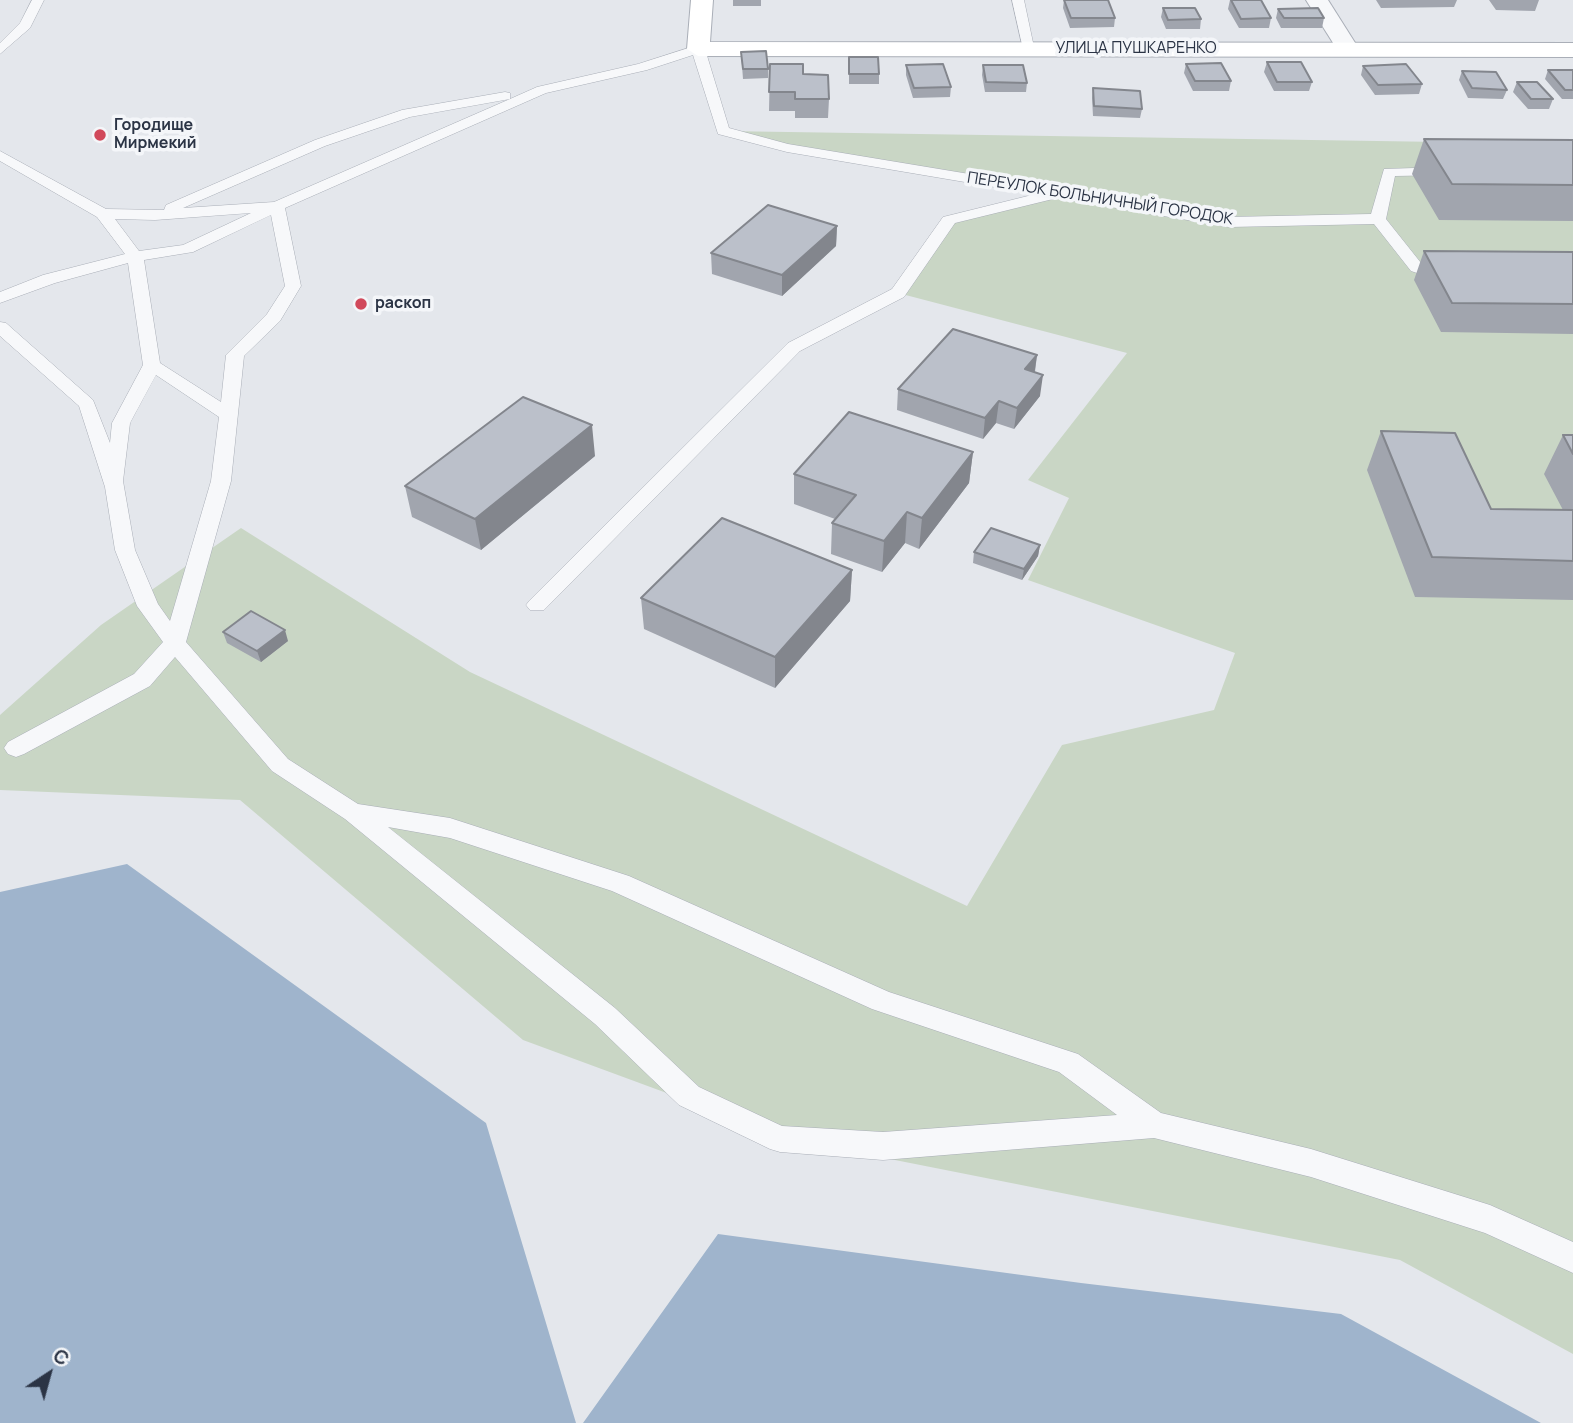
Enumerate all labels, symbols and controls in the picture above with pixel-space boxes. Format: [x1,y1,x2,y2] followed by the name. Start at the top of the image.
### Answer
[1055,39,1217,59] street label: УЛИЦА ПУШКАРЕНКО
[114,116,197,154] place label: Городище Мирмекий
[92,127,108,143] marker: Городище Мирмекий
[966,168,1234,230] street label: ПЕРЕУЛОК БОЛЬНИЧНЫЙ ГОРОДОК
[375,294,431,314] place label: раскоп
[353,296,369,312] marker: раскоп
[14,1339,84,1409] north arrow
[48,1342,75,1372] text: С

